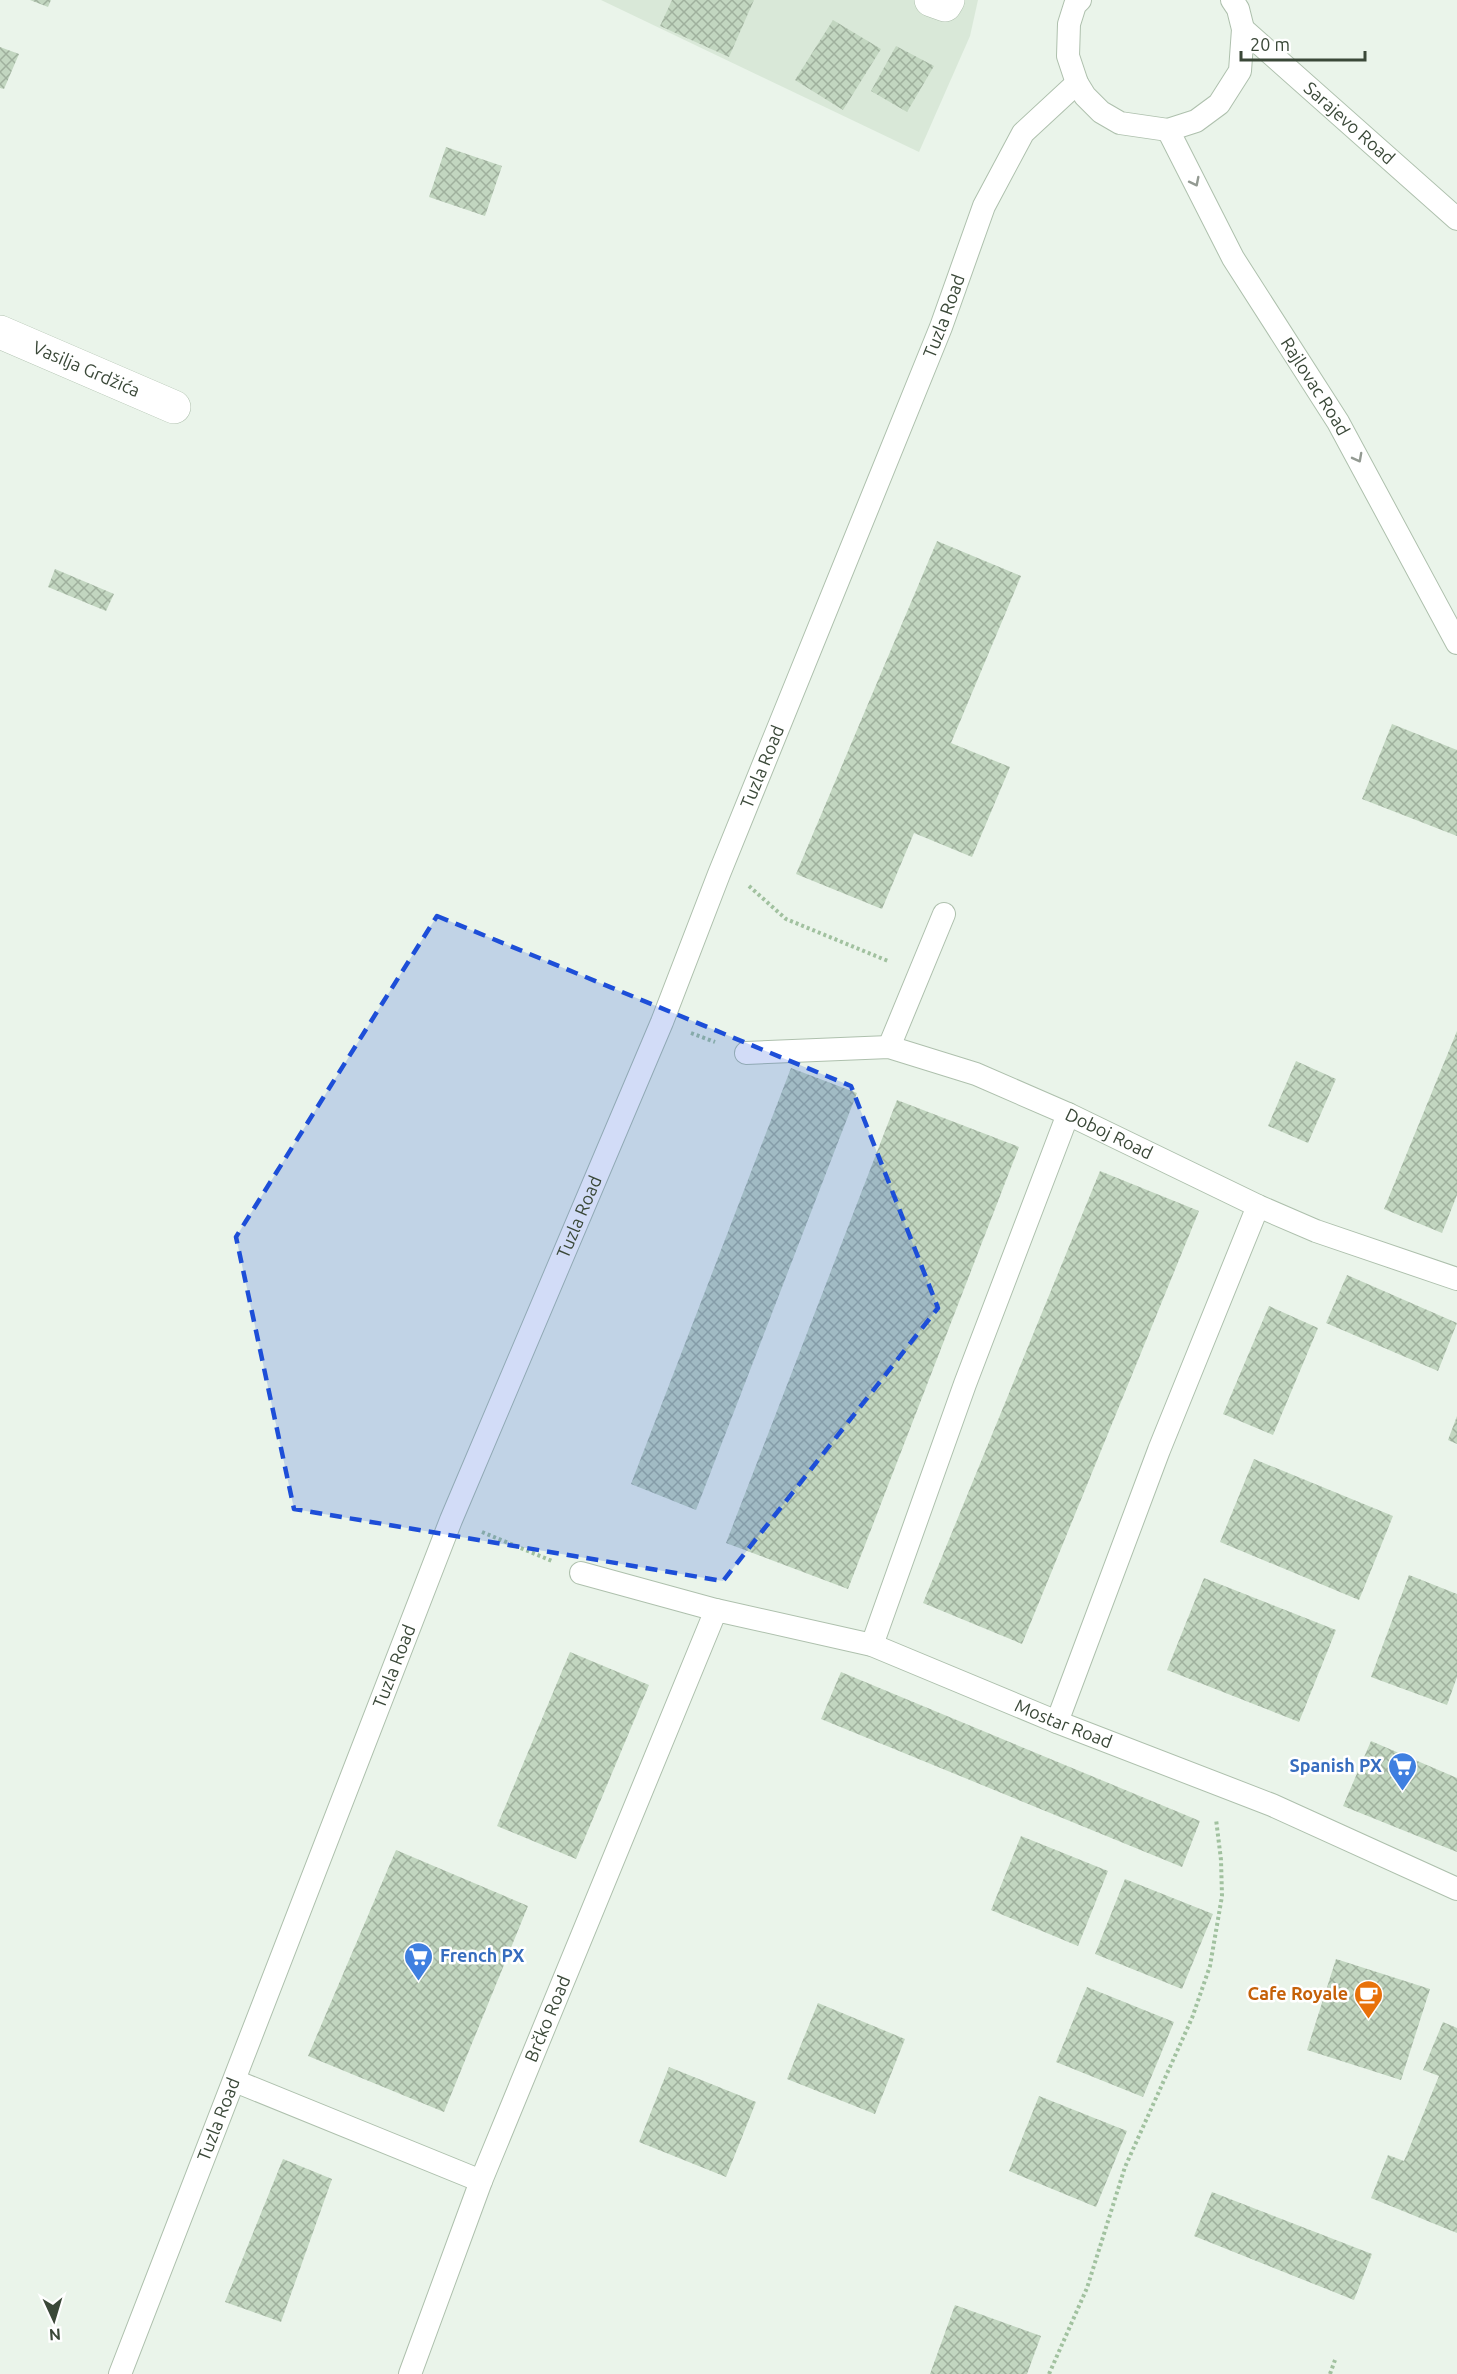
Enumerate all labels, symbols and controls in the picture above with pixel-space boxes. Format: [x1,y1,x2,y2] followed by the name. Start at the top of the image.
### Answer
[1241,24,1366,62] scale bar
[1250,34,1290,54] text: 20 m
[1301,77,1399,168] street label: Sarajevo Road
[1187,176,1199,187] one-way arrow
[919,271,968,361] street label: Tuzla Road
[1277,333,1354,438] street label: Rajlovac Road
[30,336,143,400] street label: Vasilja Grdžića
[1351,452,1362,462] one-way arrow
[736,722,787,811] street label: Tuzla Road
[1063,1103,1156,1162] street label: Doboj Road
[552,1172,605,1261] street label: Tuzla Road
[368,1621,419,1710] street label: Tuzla Road
[1012,1695,1115,1751] street label: Mostar Road
[1387,1750,1419,1792] supermarket icon: Spanish PX
[1289,1755,1382,1775] place label: Spanish PX
[403,1940,435,1982] supermarket icon: French PX
[440,1945,525,1965] place label: French PX
[520,1972,573,2065] street label: Brčko Road
[1353,1978,1385,2020] cafe icon: Cafe Royale
[1248,1983,1348,2003] place label: Cafe Royale
[193,2075,243,2164] street label: Tuzla Road
[24,2290,84,2350] north arrow
[48,2326,62,2344] text: N

